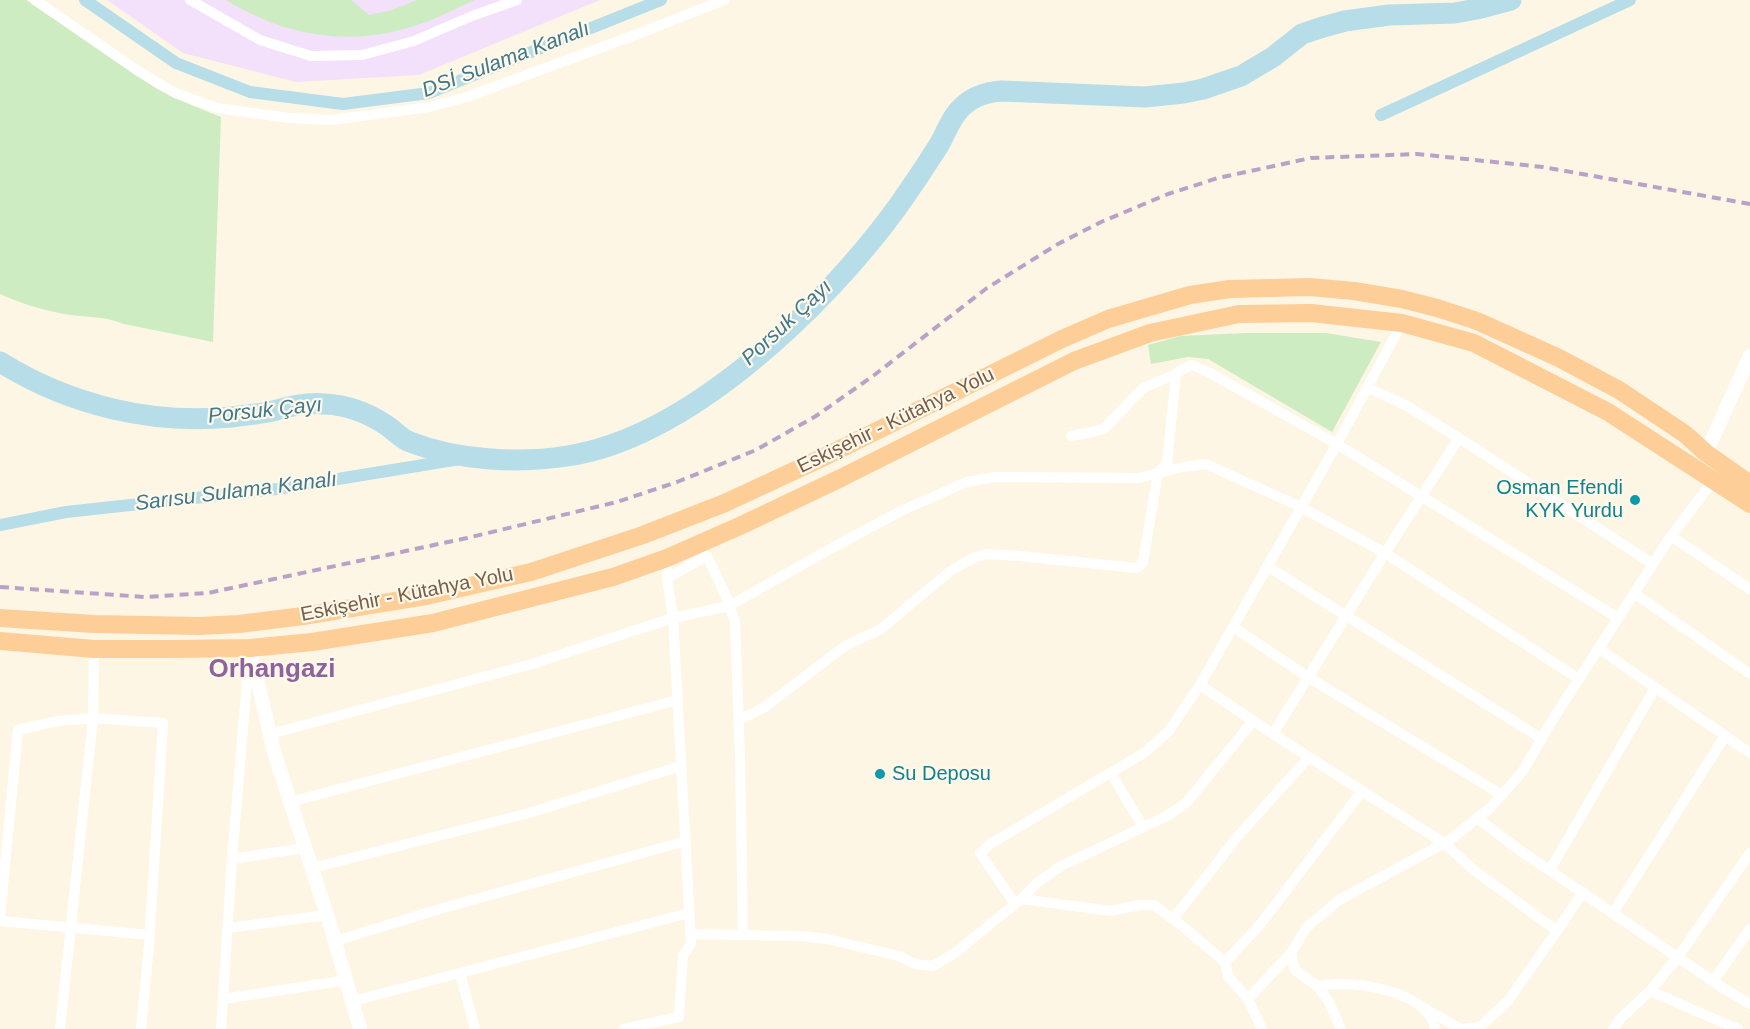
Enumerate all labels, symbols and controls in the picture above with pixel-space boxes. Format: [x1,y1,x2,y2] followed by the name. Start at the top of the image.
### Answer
[419,16,593,104] water label: DSİ Sulama Kanalı
[737,275,837,371] water label: Porsuk Çayı
[794,363,998,479] street label: Eskişehir - Kütahya Yolu
[207,392,323,430] water label: Porsuk Çayı
[134,467,338,517] water label: Sarısu Sulama Kanalı
[1496,476,1623,523] place label: Osman Efendi KYK Yurdu
[1628,493,1642,507] marker: Osman Efendi KYK Yurdu
[299,563,515,627] street label: Eskişehir - Kütahya Yolu
[208,654,336,686] district label: Orhangazi
[892,762,991,786] place label: Su Deposu
[873,767,887,781] marker: Su Deposu

